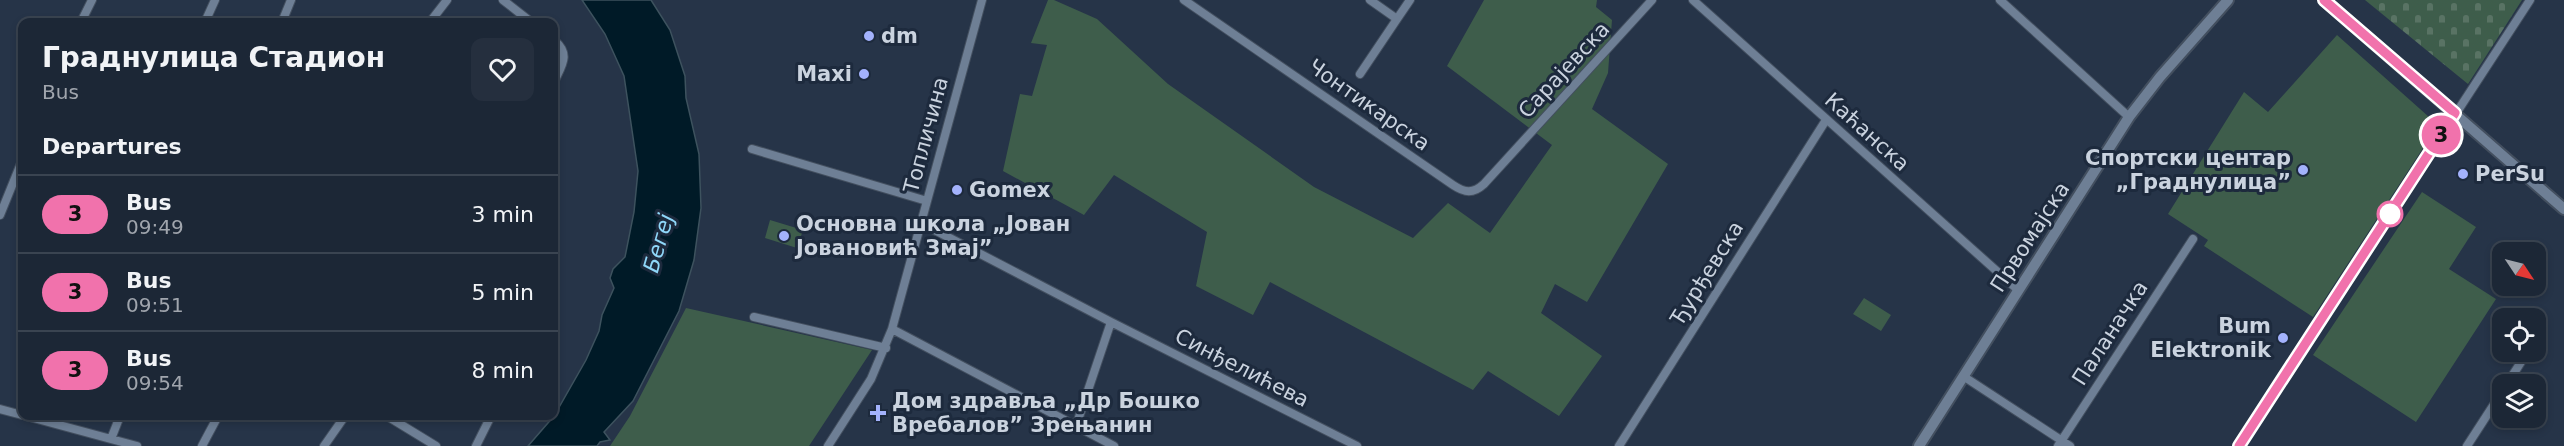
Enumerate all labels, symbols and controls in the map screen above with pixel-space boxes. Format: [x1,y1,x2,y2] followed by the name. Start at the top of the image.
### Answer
[1514,17,1614,123] street label: Сарајевска
[881,24,918,48] place label: dm
[862,29,876,43] marker: dm
[471,38,534,101] button: heart
[42,41,385,74] text: Граднулица Стадион
[1304,54,1434,156] street label: Чонтикарска
[796,62,852,86] place label: Maxi
[857,67,871,81] marker: Maxi
[899,74,953,197] street label: Топличина
[42,80,79,104] text: Bus
[1820,88,1914,176] street label: Каћанска
[2422,116,2460,154] line badge: 3
[2434,123,2448,147] text: 3
[42,134,182,159] text: Departures
[2085,146,2291,194] place label: Спортски центар „Граднулица”
[2475,162,2545,186] place label: PerSu
[2296,163,2310,177] marker: Спортски центар „Граднулица”
[2456,167,2470,181] marker: PerSu
[969,178,1051,202] place label: Gomex
[1986,178,2074,296] street label: Првомајска
[950,183,964,197] marker: Gomex
[126,190,172,215] text: Bus
[2377,201,2403,227] unlabelled marker
[68,202,82,226] text: 3
[472,202,534,227] text: 3 min
[638,210,679,275] water label: Бегеј
[794,212,1070,260] place label: Основна школа „Јован Јовановић Змај”
[126,215,184,239] text: 09:49
[1665,217,1748,330] street label: Ђурђевска
[777,229,791,243] marker: Основна школа „Јован Јовановић Змај”
[2492,242,2546,296] north arrow
[2492,242,2546,428] map controls
[126,268,172,293] text: Bus
[2067,276,2153,390] street label: Паланачка
[68,280,82,304] text: 3
[472,280,534,305] text: 5 min
[126,293,184,317] text: 09:51
[2492,308,2546,362] button: locate
[2150,314,2272,362] place label: Bum Elektronik
[1171,324,1313,412] street label: Синђелићева
[2276,331,2290,345] marker: Bum Elektronik
[126,346,172,371] text: Bus
[68,358,82,382] text: 3
[472,358,534,383] text: 8 min
[126,371,184,395] text: 09:54
[2492,374,2546,428] button: layers
[892,389,1200,437] place label: Дом здравља „Др Бошко Вребалов” Зрењанин
[869,404,887,422] marker: Дом здравља „Др Бошко Вребалов” Зрењанин

